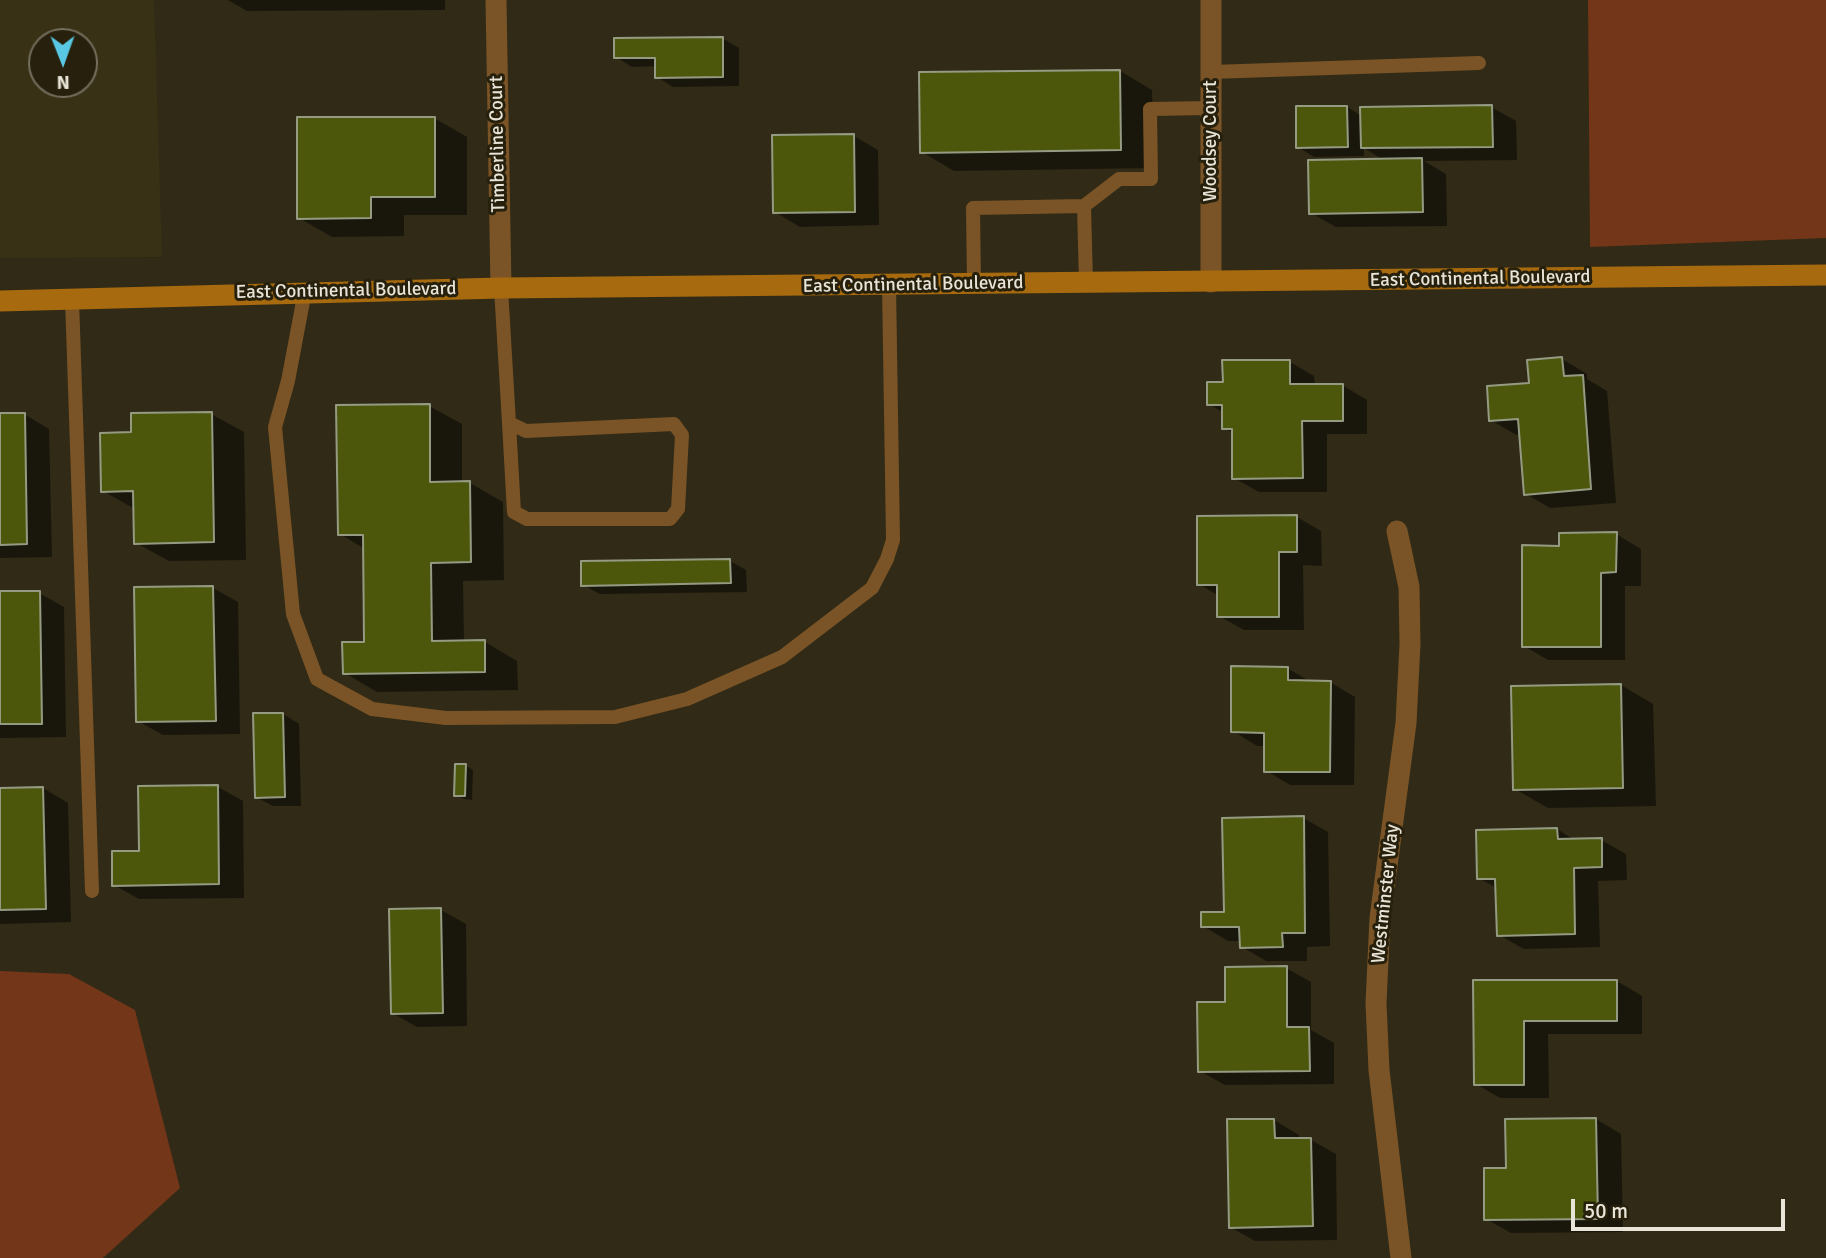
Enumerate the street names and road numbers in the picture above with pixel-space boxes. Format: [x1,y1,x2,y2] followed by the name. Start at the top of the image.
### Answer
[485,76,511,212] street label: Timberline Court
[1200,80,1222,202] street label: Woodsey Court
[1369,266,1591,292] street label: East Continental Boulevard
[802,272,1024,298] street label: East Continental Boulevard
[235,278,457,304] street label: East Continental Boulevard
[1367,823,1405,965] street label: Westminster Way

